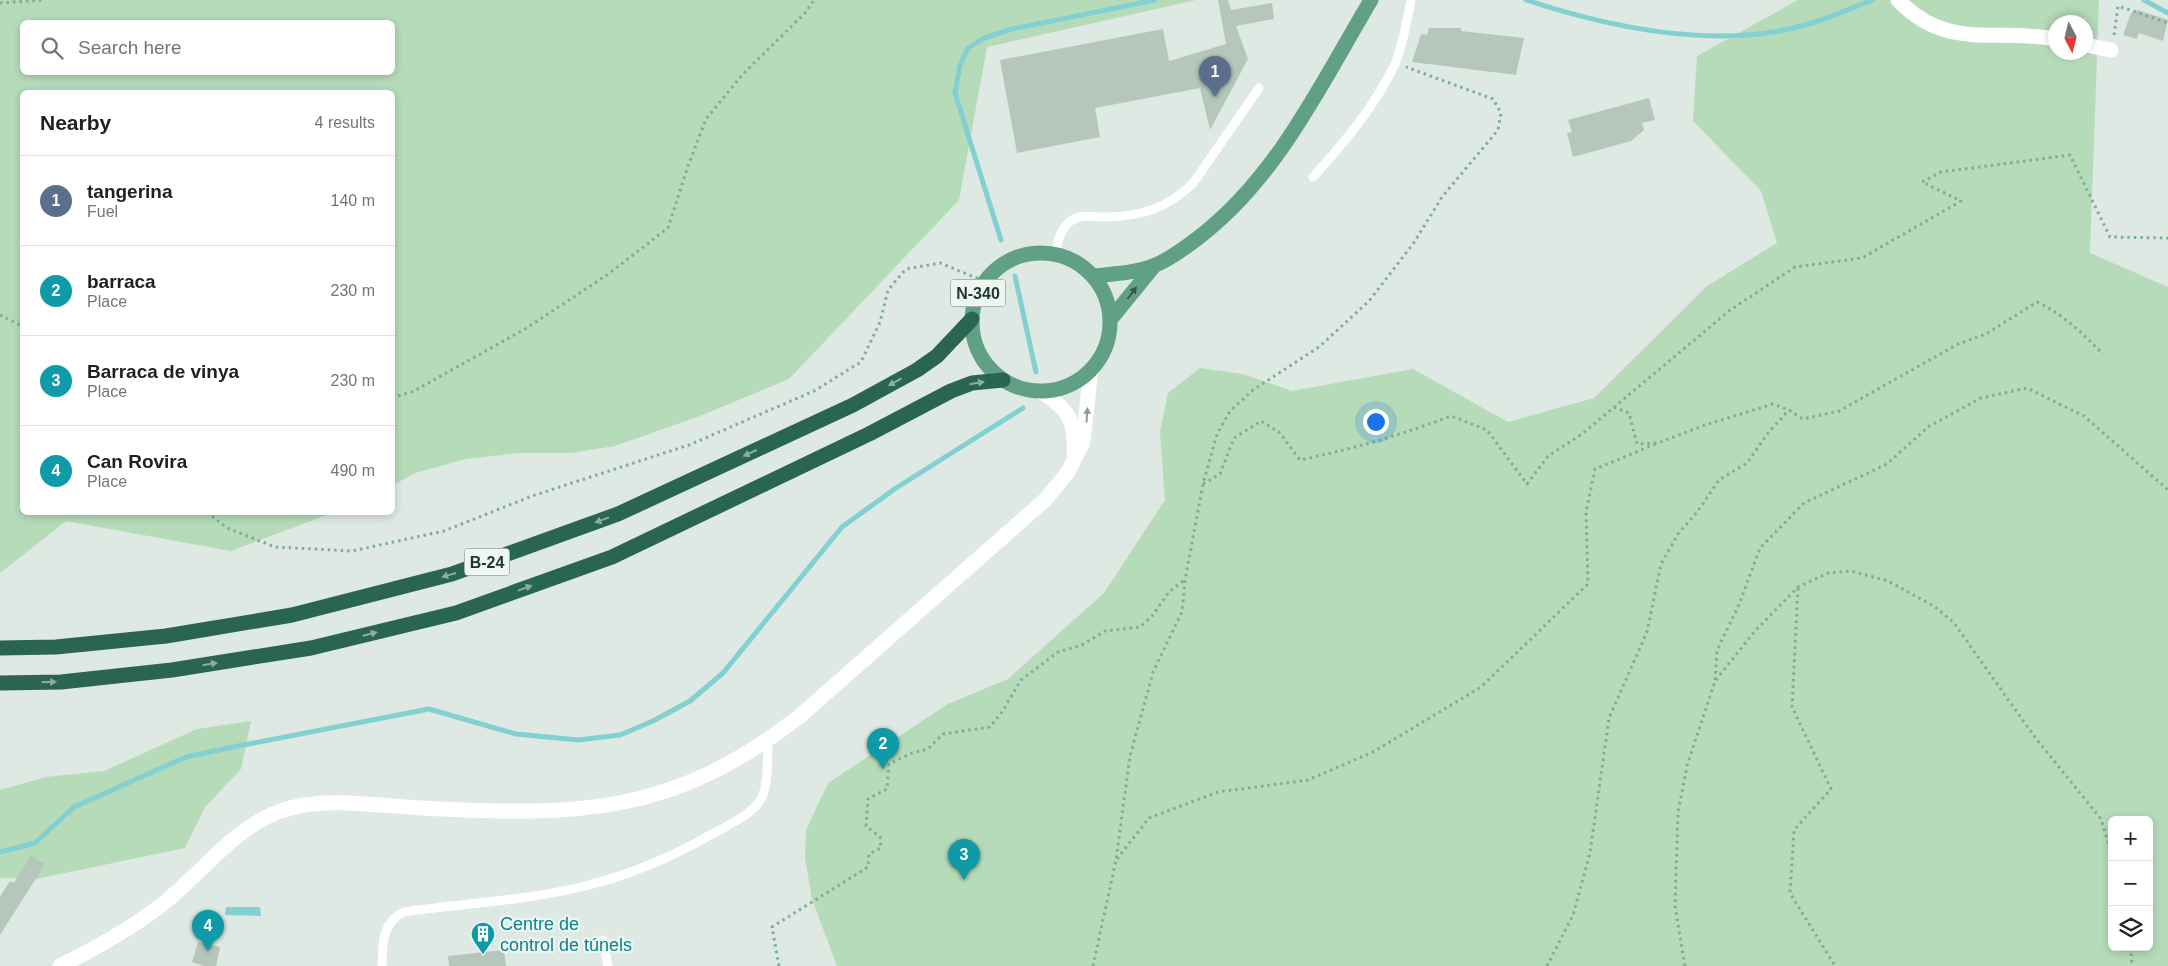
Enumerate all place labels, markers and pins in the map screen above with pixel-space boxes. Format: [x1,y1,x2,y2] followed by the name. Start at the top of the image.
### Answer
[1199,56,1231,97] pin: 1
[867,728,899,769] pin: 2
[948,839,980,880] pin: 3
[192,910,224,951] pin: 4
[500,914,632,955] place label: Centre de control de túnels
[470,921,496,955] building icon: Centre de control de túnels

